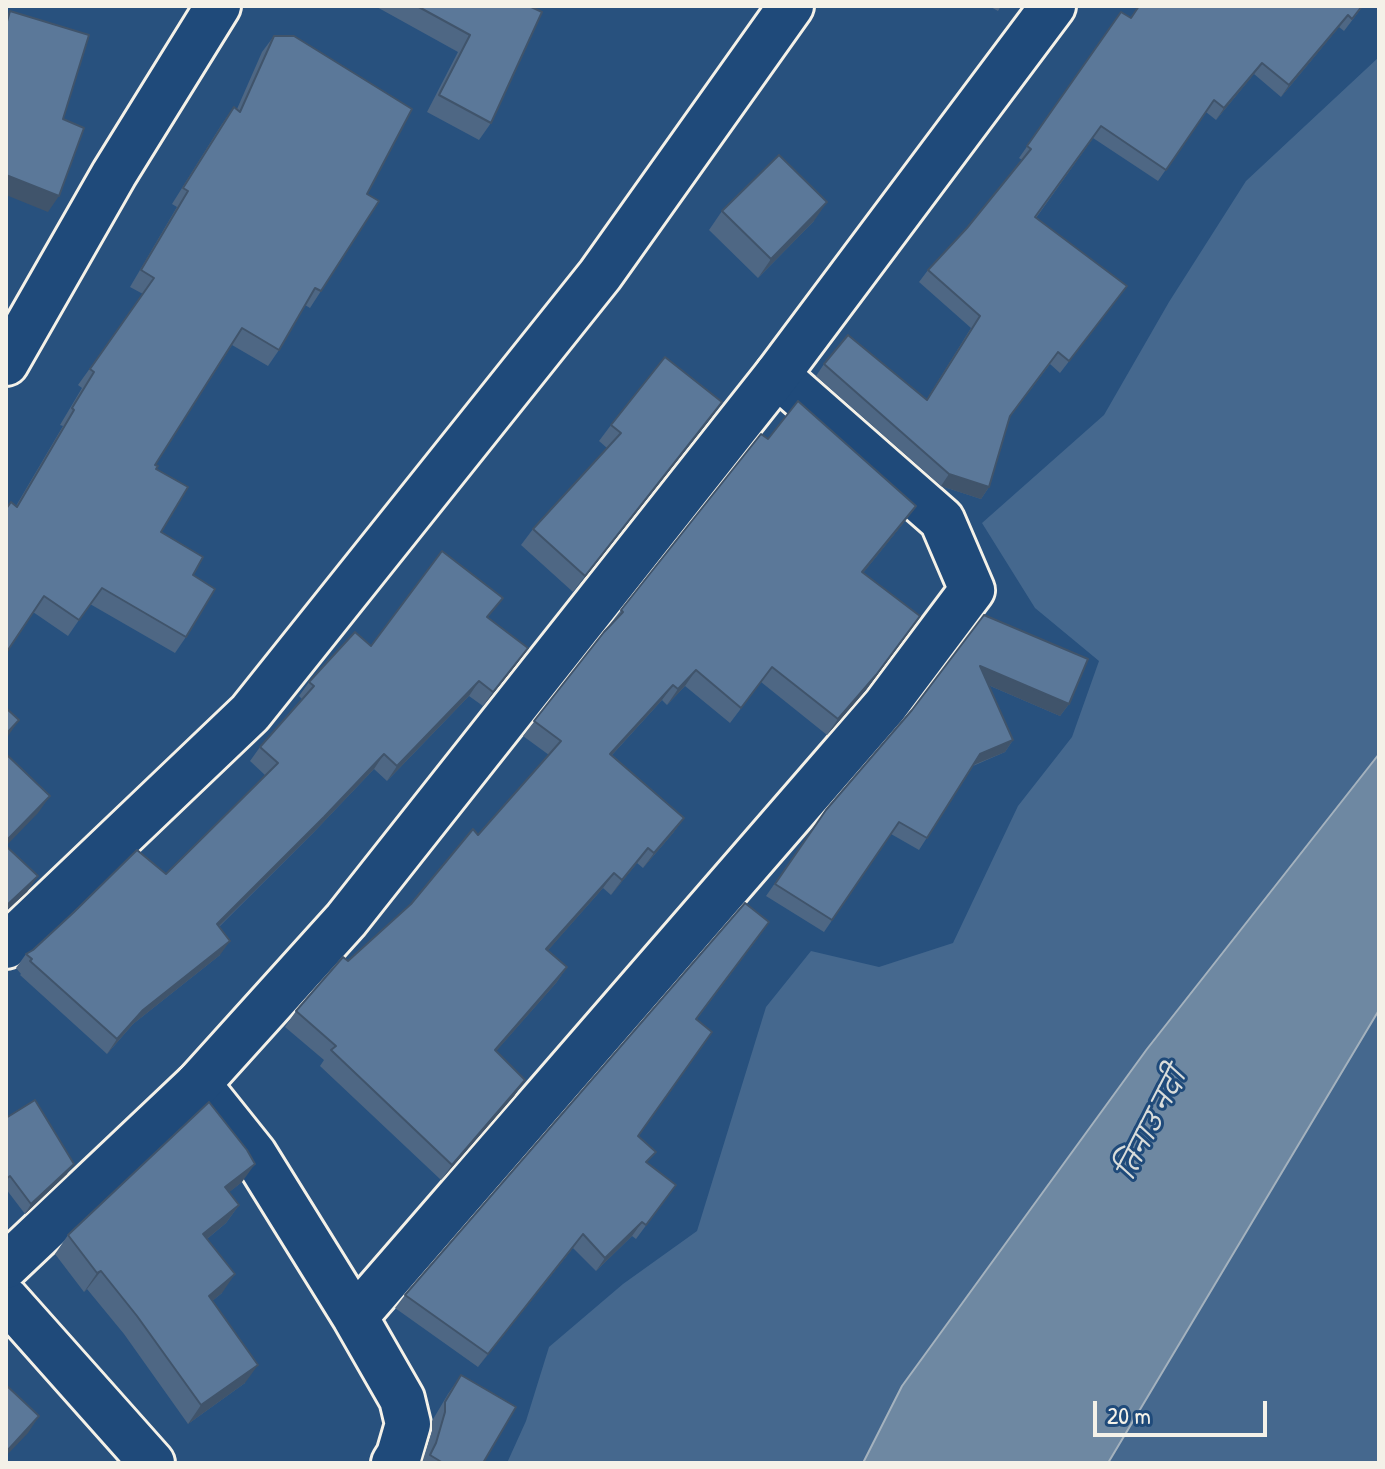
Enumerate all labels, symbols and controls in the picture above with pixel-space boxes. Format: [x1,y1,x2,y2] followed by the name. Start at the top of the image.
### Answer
[1112,1064,1194,1186] water label: तिनाउ नदी
[1097,1385,1271,1435] scale bar
[1107,1399,1151,1431] text: 20 m

